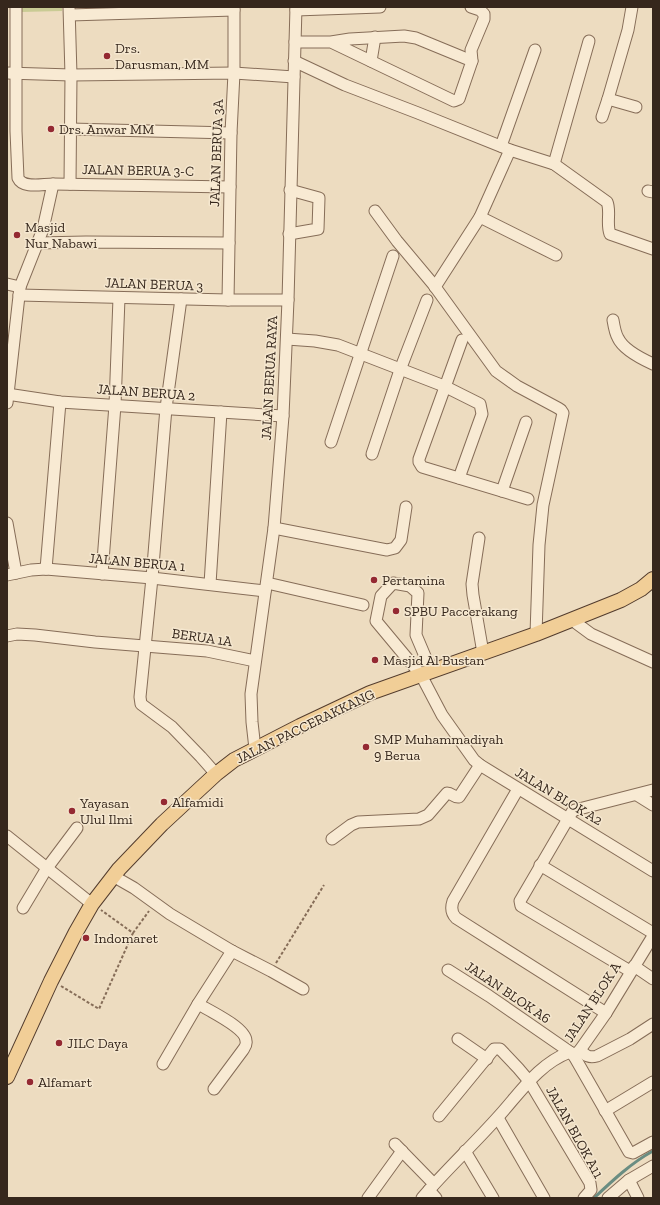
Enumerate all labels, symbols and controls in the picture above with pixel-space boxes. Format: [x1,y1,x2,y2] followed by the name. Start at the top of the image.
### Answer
[115,40,209,73] place label: Drs. Darusman, MM
[102,51,112,61] marker: Drs. Darusman, MM
[206,98,227,207] street label: JALAN BERUA 3A
[59,121,154,138] place label: Drs. Anwar MM
[46,124,56,134] marker: Drs. Anwar MM
[82,161,194,180] street label: JALAN BERUA 3-C
[25,219,97,252] place label: Masjid Nur Nabawi
[12,230,22,240] marker: Masjid Nur Nabawi
[105,274,204,295] street label: JALAN BERUA 3
[258,314,281,441] street label: JALAN BERUA RAYA
[96,381,196,404] street label: JALAN BERUA 2
[88,550,187,575] street label: JALAN BERUA 1
[382,572,445,589] place label: Pertamina
[369,575,379,585] marker: Pertamina
[404,603,518,620] place label: SPBU Paccerakang
[391,606,401,616] marker: SPBU Paccerakang
[171,625,234,650] street label: BERUA 1A
[383,652,484,669] place label: Masjid Al Bustan
[370,655,380,665] marker: Masjid Al Bustan
[233,685,378,767] street label: JALAN PACCERAKKANG
[374,731,504,764] place label: SMP Muhammadiyah 9 Berua
[361,742,371,752] marker: SMP Muhammadiyah 9 Berua
[512,764,606,829] street label: JALAN BLOK A2
[172,794,224,811] place label: Alfamidi
[79,795,133,828] place label: Yayasan Ulul Ilmi
[159,797,169,807] marker: Alfamidi
[67,806,77,816] marker: Yayasan Ulul Ilmi
[94,930,159,947] place label: Indomaret
[81,933,91,943] marker: Indomaret
[462,958,554,1027] street label: JALAN BLOK A6
[560,958,625,1045] street label: JALAN BLOK A
[67,1035,128,1052] place label: JILC Daya
[54,1038,64,1048] marker: JILC Daya
[38,1074,93,1091] place label: Alfamart
[25,1077,35,1087] marker: Alfamart
[542,1083,607,1182] street label: JALAN BLOK A11

